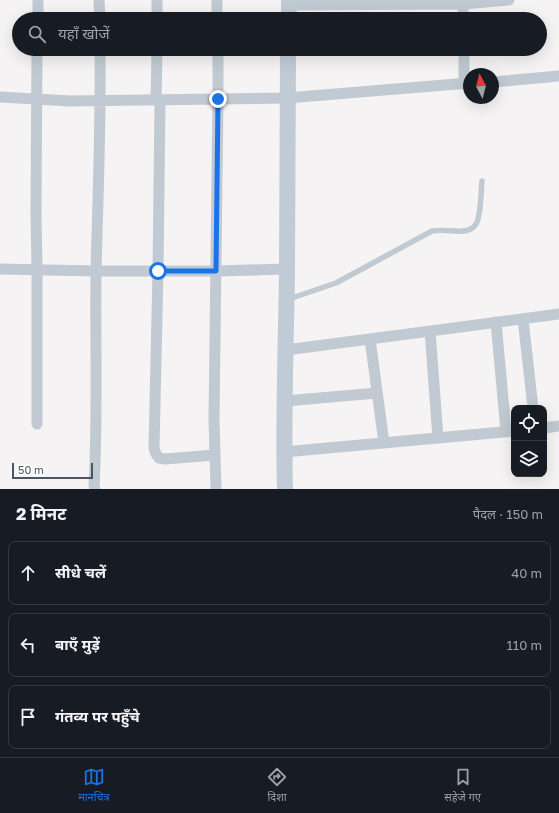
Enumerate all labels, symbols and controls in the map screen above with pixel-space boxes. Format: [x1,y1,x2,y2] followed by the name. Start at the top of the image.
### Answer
[12,12,547,56] search box
[26,23,48,45] icon: search
[58,24,110,42] text: यहाँ खोजें
[463,68,499,104] north arrow
[209,90,227,108] route end
[149,262,167,280] route start
[511,405,547,477] map controls
[511,405,547,441] button: locate
[511,441,547,477] button: layers
[12,461,93,480] scale bar
[18,463,44,476] text: 50 m
[16,503,66,524] text: 2 मिनट
[473,506,543,522] text: पैदल · 150 m
[17,562,39,584] icon: ahead
[55,563,106,581] text: सीधे चलें
[511,565,542,581] text: 40 m
[17,634,39,656] icon: left
[55,635,100,653] text: बाएँ मुड़ें
[507,637,542,653] text: 110 m
[17,706,39,728] icon: arrive
[55,707,140,725] text: गंतव्य पर पहुँचे
[78,766,110,805] tab: मानचित्र
[266,766,288,805] tab: दिशा
[444,766,481,805] tab: सहेजे गए

